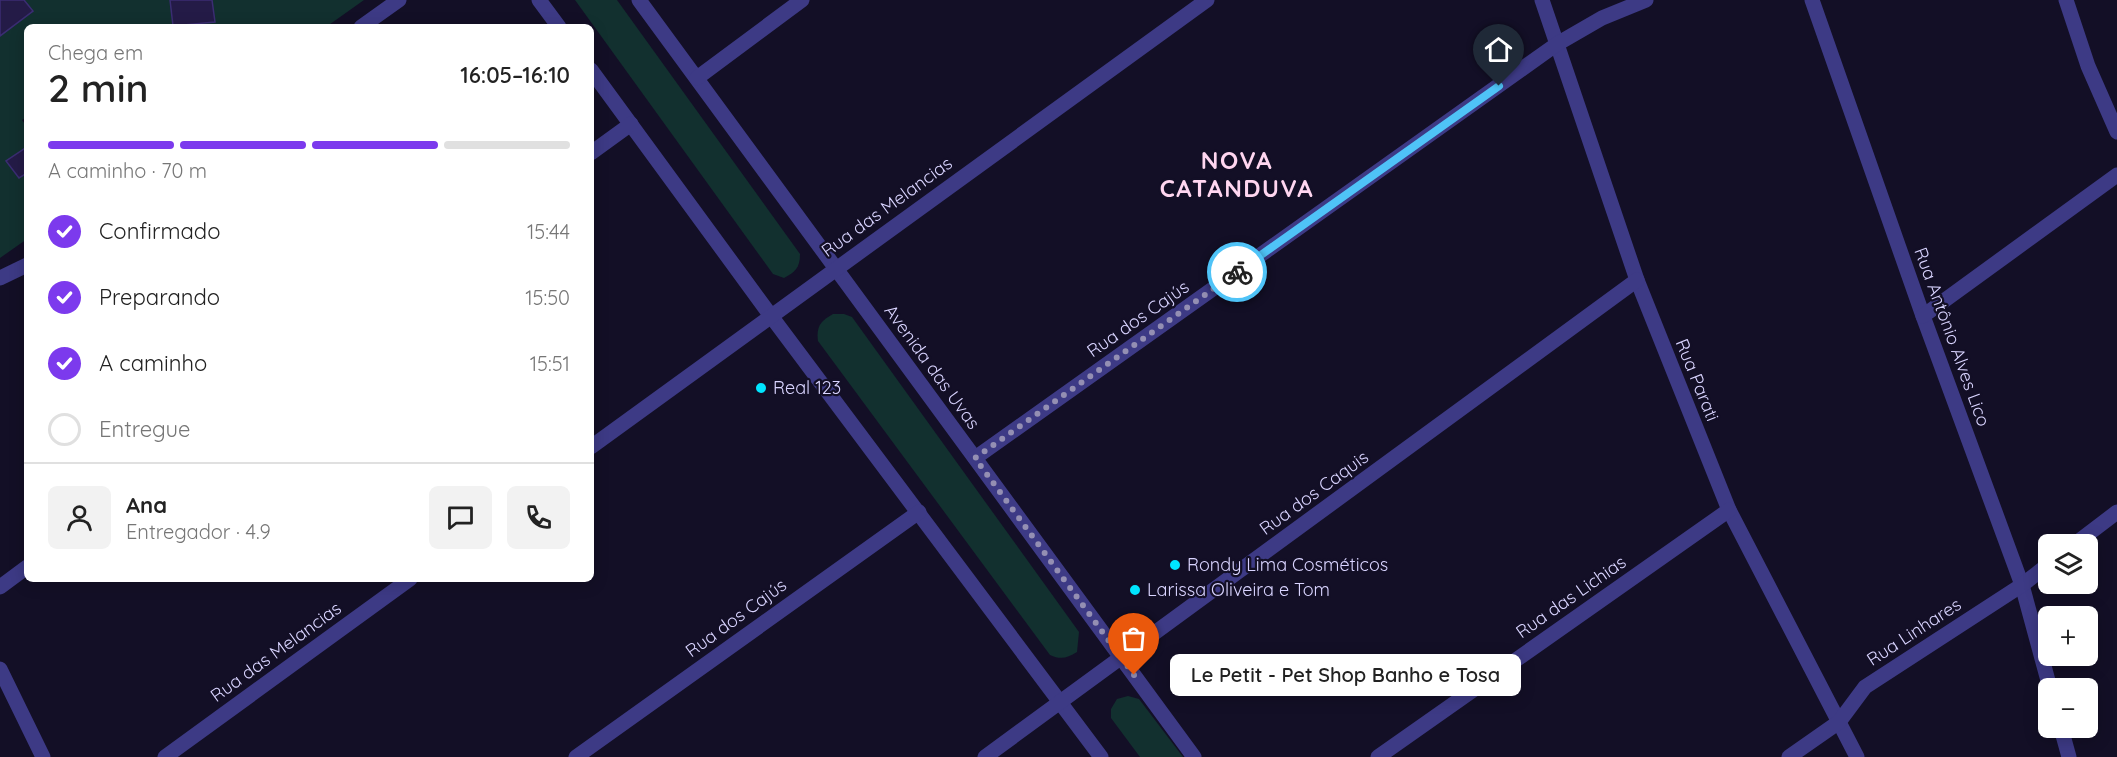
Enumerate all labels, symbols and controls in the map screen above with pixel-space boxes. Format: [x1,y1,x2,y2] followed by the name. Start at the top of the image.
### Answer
[1473,24,1524,86] pin
[1482,33,1515,66] icon: home
[48,40,143,65] text: Chega em
[460,61,570,89] text: 16:05–16:10
[48,63,149,112] text: 2 min
[1160,145,1314,203] district label: NOVA CATANDUVA
[817,151,957,262] street label: Rua das Melancias
[48,158,207,183] text: A caminho · 70 m
[48,215,81,248] icon: check
[99,217,220,245] text: Confirmado
[527,219,570,244] text: 15:44
[1207,242,1267,302] courier
[1909,244,1996,430] street label: Rua Antônio Alves Lico
[1221,256,1254,289] icon: bike
[1082,275,1193,362] street label: Rua dos Cajús
[48,281,81,314] icon: check
[99,283,220,311] text: Preparando
[525,285,570,310] text: 15:50
[879,300,985,434] street label: Avenida das Uvas
[1670,335,1724,424] street label: Rua Parati
[48,347,81,380] icon: check
[99,349,207,377] text: A caminho
[530,351,570,376] text: 15:51
[773,376,841,399] place label: Real 123
[754,381,768,395] marker: Real 123
[99,415,190,443] text: Entregue
[1255,445,1373,540] street label: Rua dos Caquis
[48,486,111,549] button: person
[429,486,492,549] button: chat
[507,486,570,549] button: phone
[126,491,167,519] text: Ana
[126,519,271,544] text: Entregador · 4.9
[2038,534,2098,738] map controls
[2038,534,2098,594] button: layers
[1511,550,1630,643] street label: Rua das Lichias
[1187,553,1388,576] place label: Rondy Lima Cosméticos
[1168,558,1182,572] marker: Rondy Lima Cosméticos
[681,573,791,662] street label: Rua dos Cajús
[1147,578,1330,601] place label: Larissa Oliveira e Tom
[1128,583,1142,597] marker: Larissa Oliveira e Tom
[1862,593,1965,671] street label: Rua Linhares
[206,596,346,707] street label: Rua das Melancias
[2038,606,2098,666] button: +
[1108,613,1159,675] pin
[1117,622,1150,655] icon: bag
[1170,654,1521,696] callout: Le Petit - Pet Shop Banho e Tosa
[1191,662,1500,687] text: Le Petit - Pet Shop Banho e Tosa
[2038,678,2098,738] button: −

